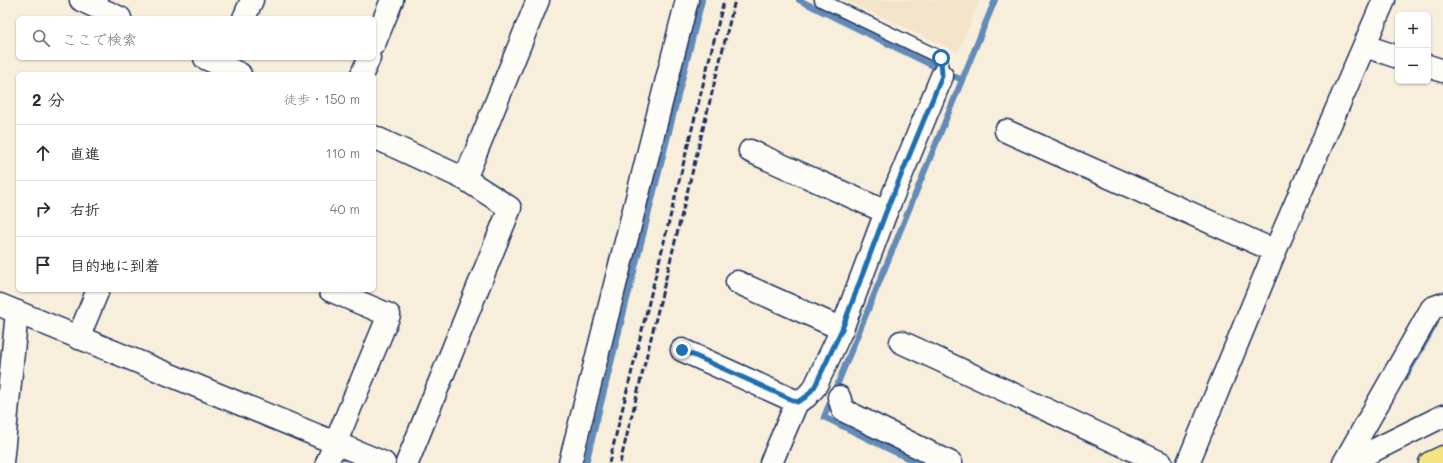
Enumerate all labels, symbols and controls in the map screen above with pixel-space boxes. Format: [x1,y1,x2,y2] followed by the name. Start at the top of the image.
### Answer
[1395,12,1431,84] map controls
[1395,12,1431,48] button: +
[16,16,376,60] search box
[30,27,52,49] icon: search
[62,29,137,49] text: ここで検索
[1395,48,1431,84] button: −
[932,49,950,67] route start
[32,88,65,110] text: 2 分
[284,90,360,107] text: 徒歩 · 150 m
[32,142,54,164] icon: ahead
[70,143,100,163] text: 直進
[326,144,360,161] text: 110 m
[32,198,54,220] icon: right
[70,199,100,219] text: 右折
[330,200,360,217] text: 40 m
[32,254,54,276] icon: arrive
[70,255,160,275] text: 目的地に到着
[673,341,691,359] route end

